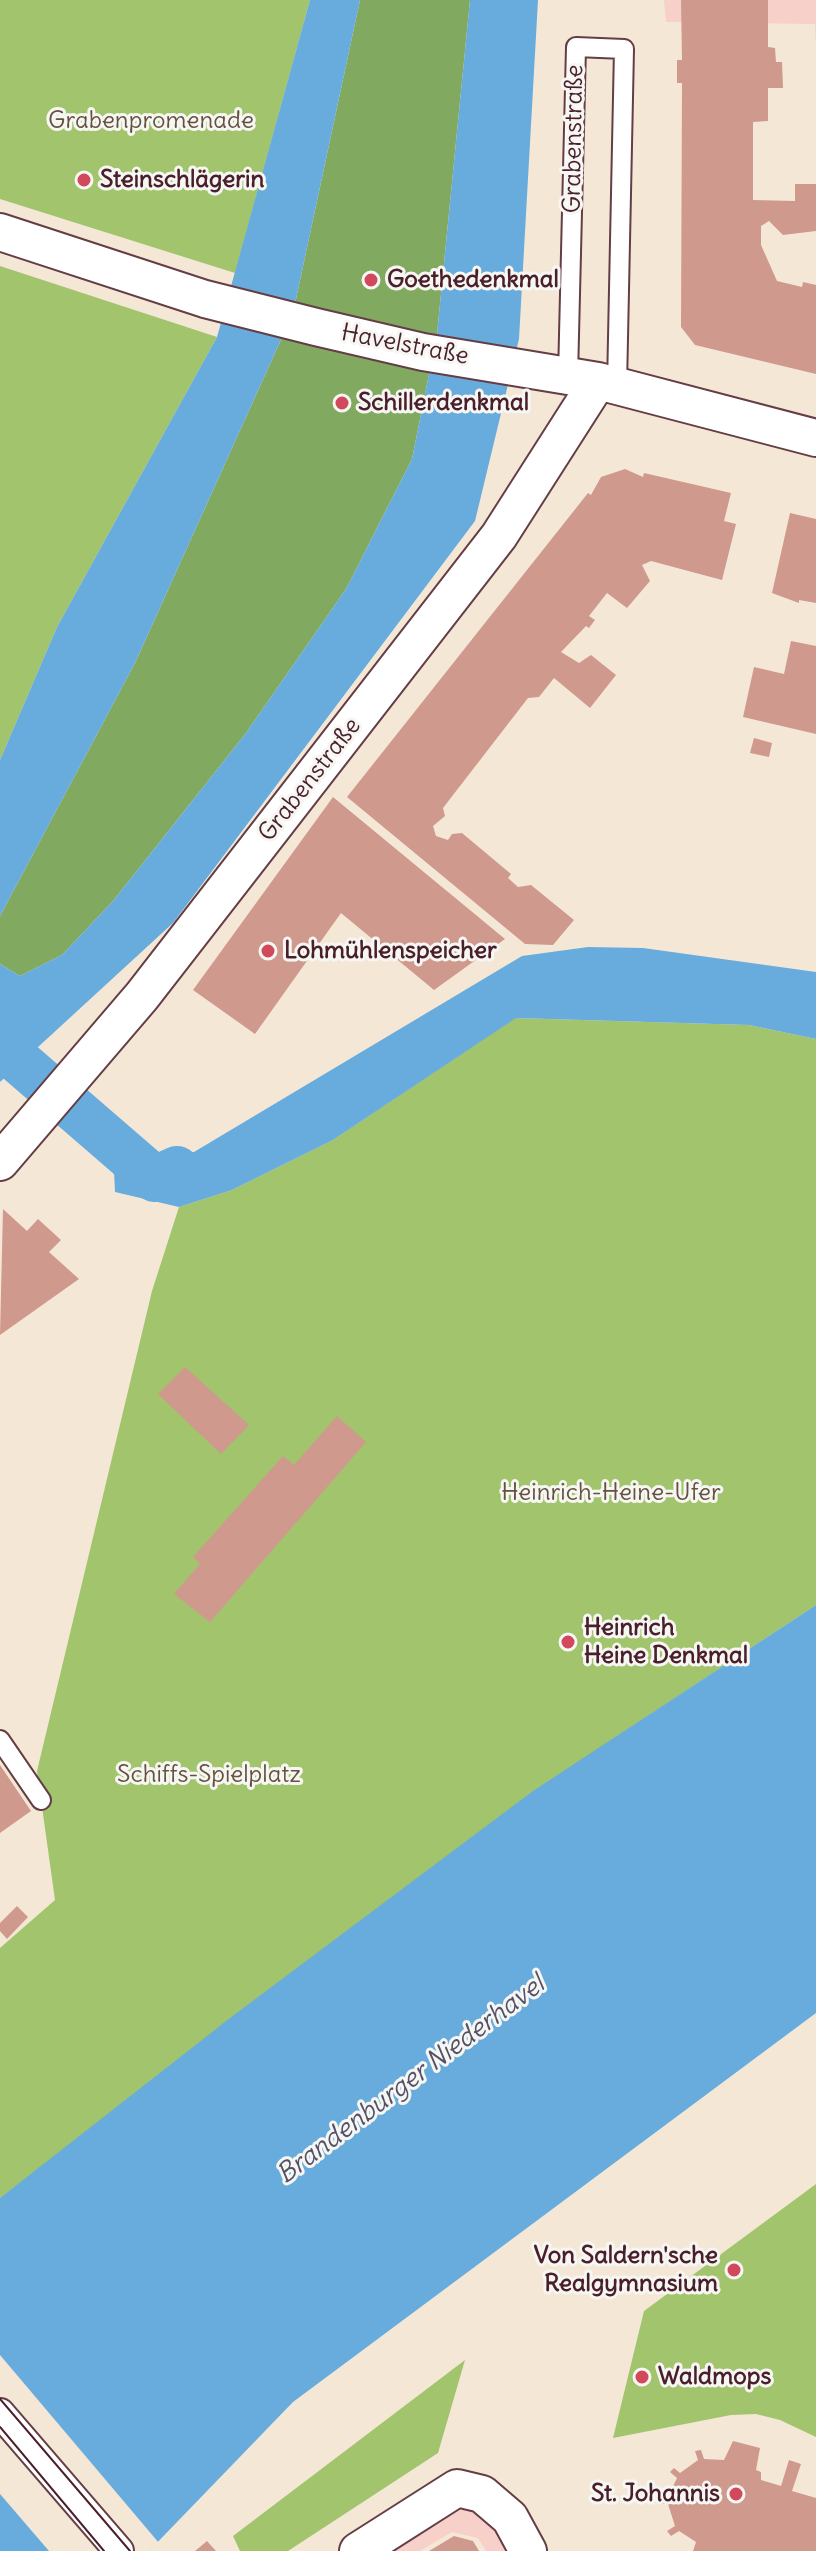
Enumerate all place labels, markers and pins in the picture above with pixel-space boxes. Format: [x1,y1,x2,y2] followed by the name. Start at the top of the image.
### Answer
[100,166,264,194] place label: Steinschlägerin
[75,171,93,189] marker: Steinschlägerin
[387,266,559,294] place label: Goethedenkmal
[362,271,380,289] marker: Goethedenkmal
[358,389,529,417] place label: Schillerdenkmal
[333,394,351,412] marker: Schillerdenkmal
[284,937,497,965] place label: Lohmühlenspeicher
[259,942,277,960] marker: Lohmühlenspeicher
[584,1614,748,1670] place label: Heinrich Heine Denkmal
[559,1633,577,1651] marker: Heinrich Heine Denkmal
[534,2242,718,2298] place label: Von Saldern'sche Realgymnasium
[725,2261,743,2279] marker: Von Saldern'sche Realgymnasium
[658,2363,771,2391] place label: Waldmops
[633,2368,651,2386] marker: Waldmops
[591,2480,720,2508] place label: St. Johannis
[727,2485,745,2503] marker: St. Johannis

